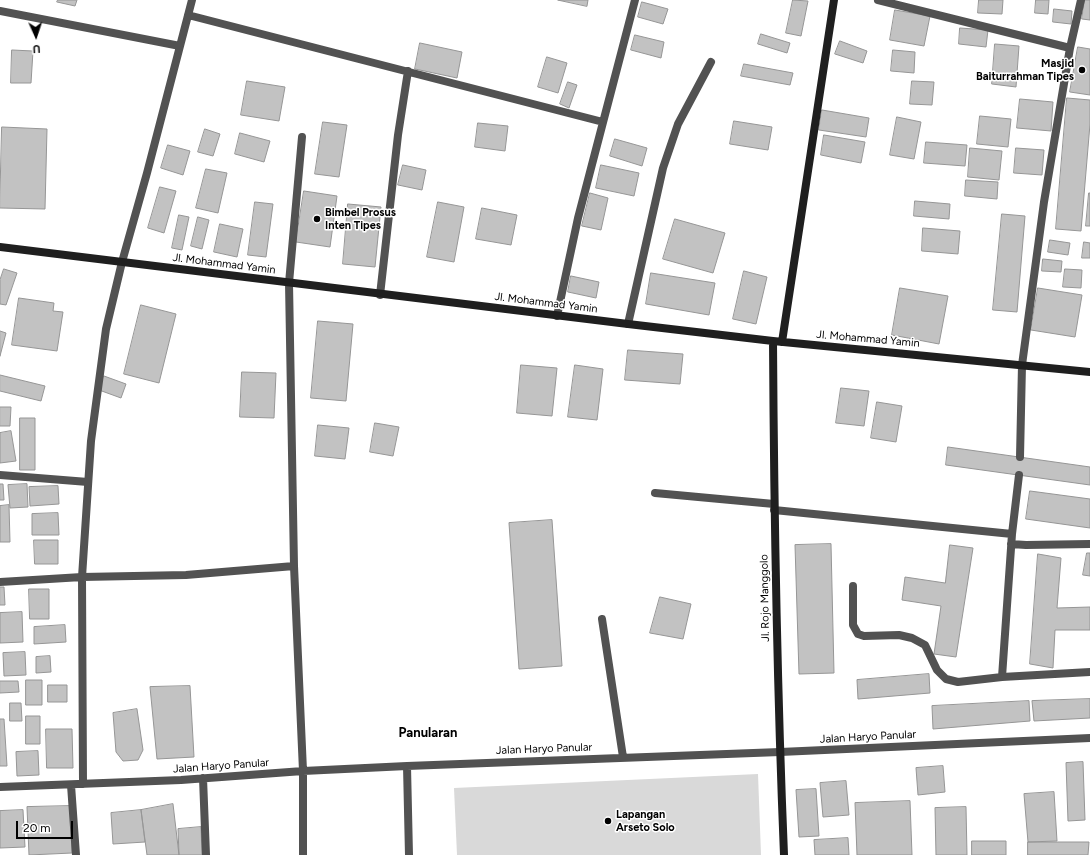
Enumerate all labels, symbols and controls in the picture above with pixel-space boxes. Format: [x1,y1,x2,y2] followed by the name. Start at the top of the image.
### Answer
[16,16,56,56] north arrow
[32,42,41,55] text: U
[976,57,1074,83] place label: Masjid Baiturrahman Tipes
[1077,65,1087,75] marker: Masjid Baiturrahman Tipes
[325,206,396,232] place label: Bimbel Prosus Inten Tipes
[312,214,322,224] marker: Bimbel Prosus Inten Tipes
[172,251,276,277] street label: Jl. Mohammad Yamin
[494,290,598,316] street label: Jl. Mohammad Yamin
[816,328,920,350] street label: Jl. Mohammad Yamin
[758,554,772,642] street label: Jl. Rojo Manggolo
[399,725,457,741] district label: Panularan
[820,728,916,746] street label: Jalan Haryo Panular
[496,741,592,757] street label: Jalan Haryo Panular
[172,756,270,776] street label: Jalan Haryo Panular
[616,808,675,834] place label: Lapangan Arseto Solo
[18,813,75,839] scale bar
[603,816,613,826] marker: Lapangan Arseto Solo
[23,821,51,835] text: 20 m

